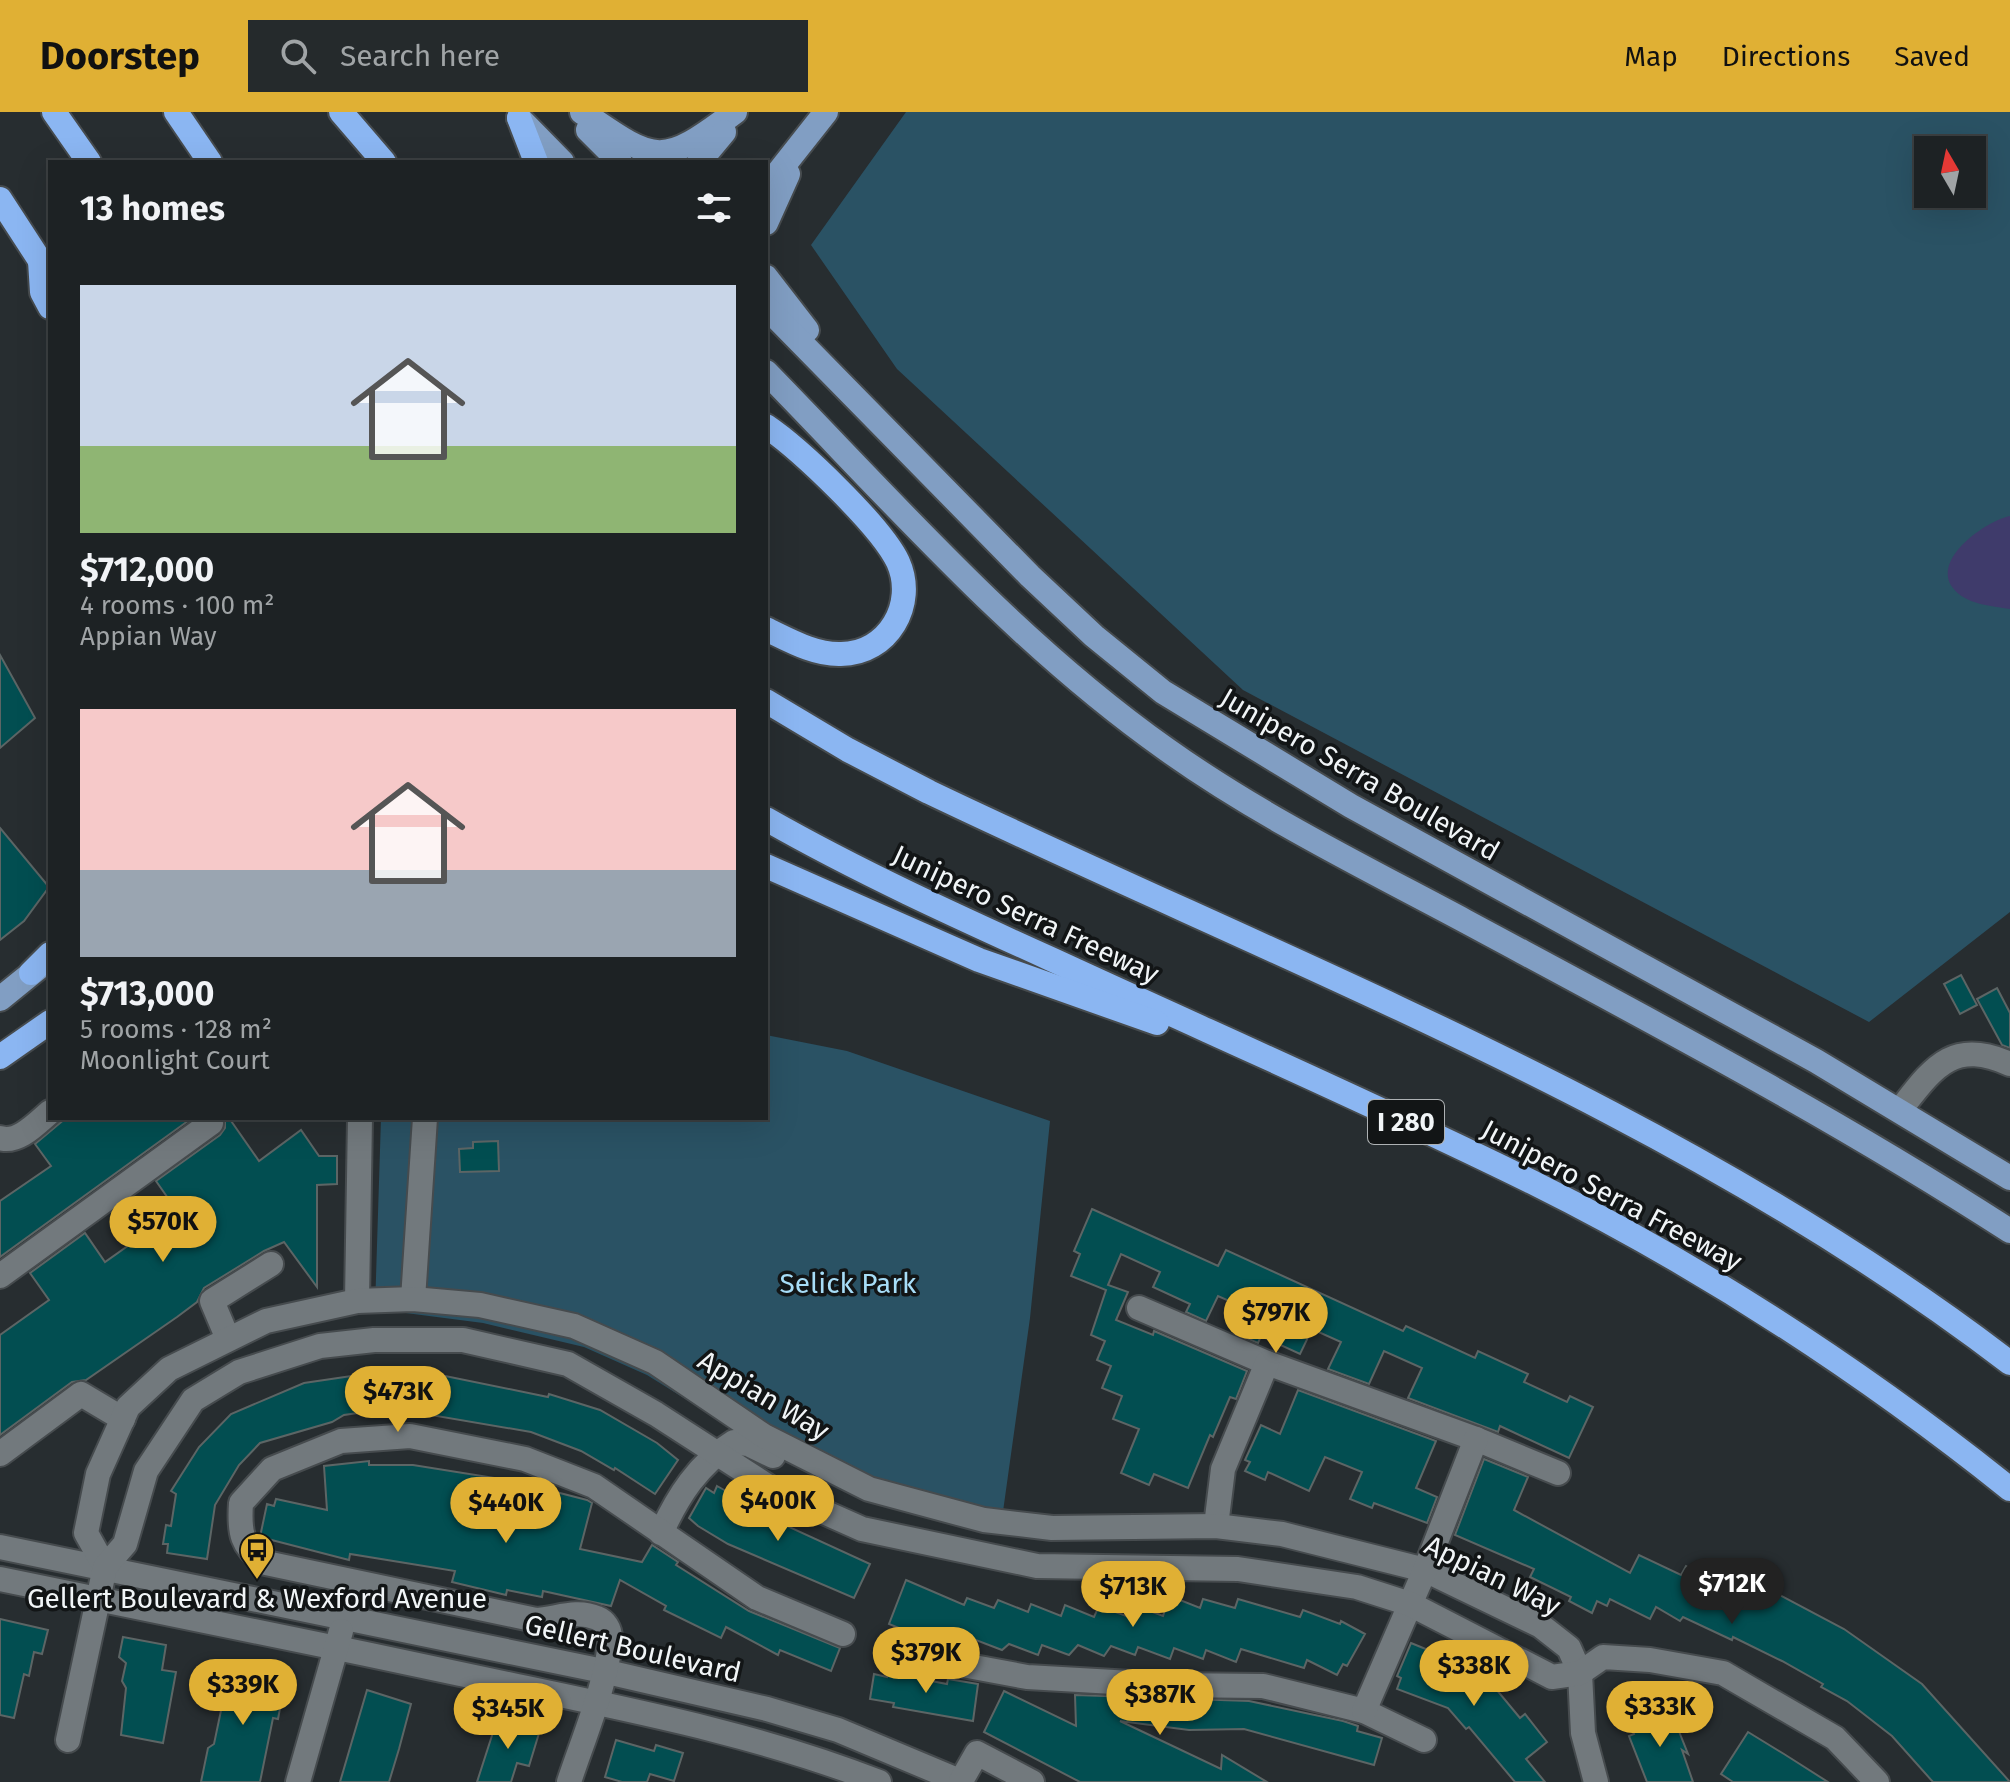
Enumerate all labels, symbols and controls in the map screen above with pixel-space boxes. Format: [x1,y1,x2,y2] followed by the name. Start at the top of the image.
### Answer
[248,20,808,92] search box
[40,33,200,79] text: Doorstep
[276,34,320,78] icon: search
[340,38,500,74] text: Search here
[1624,40,1678,73] text: Map
[1722,40,1850,73] text: Directions
[1894,40,1970,73] text: Saved
[1914,136,1986,208] north arrow
[1914,136,1986,208] map controls
[692,186,736,230] icon: filters
[80,188,225,229] text: 13 homes
[336,337,480,481] icon: home
[80,549,214,590] text: $712,000
[80,590,275,621] text: 4 rooms · 100 m²
[80,621,217,652] text: Appian Way
[1214,681,1505,868] street label: Junipero Serra Boulevard
[336,761,480,905] icon: home
[887,838,1164,991] street label: Junipero Serra Freeway
[80,973,214,1014] text: $713,000
[80,1014,272,1045] text: 5 rooms · 128 m²
[80,1045,270,1076] text: Moonlight Court
[1368,1100,1444,1144] road number: I 280
[1476,1113,1748,1278] street label: Junipero Serra Freeway
[107,1196,219,1264] pin: $570K
[127,1206,199,1237] text: $570K
[780,1267,917,1300] park label: Selick Park
[1220,1287,1332,1355] pin: $797K
[1242,1297,1310,1328] text: $797K
[692,1343,835,1448] street label: Appian Way
[342,1366,454,1434] pin: $473K
[363,1376,433,1407] text: $473K
[722,1475,834,1543] pin: $400K
[450,1477,562,1545] pin: $440K
[740,1485,816,1516] text: $400K
[468,1487,544,1518] text: $440K
[1419,1528,1566,1623] street label: Appian Way
[238,1531,276,1581] bus stop icon: Gellert Boulevard & Wexford Avenue
[1676,1558,1788,1626] pin: $712K
[1077,1561,1189,1629] pin: $713K
[1698,1568,1766,1599] text: $712K
[1099,1571,1167,1602] text: $713K
[27,1582,487,1615] place label: Gellert Boulevard & Wexford Avenue
[522,1608,744,1689] street label: Gellert Boulevard
[870,1627,982,1695] pin: $379K
[891,1637,961,1668] text: $379K
[1418,1640,1530,1708] pin: $338K
[1438,1650,1510,1681] text: $338K
[187,1659,299,1727] pin: $339K
[207,1669,279,1700] text: $339K
[1104,1669,1216,1737] pin: $387K
[1124,1679,1196,1710] text: $387K
[1604,1681,1716,1749] pin: $333K
[452,1683,564,1751] pin: $345K
[1624,1691,1696,1722] text: $333K
[472,1693,544,1724] text: $345K

